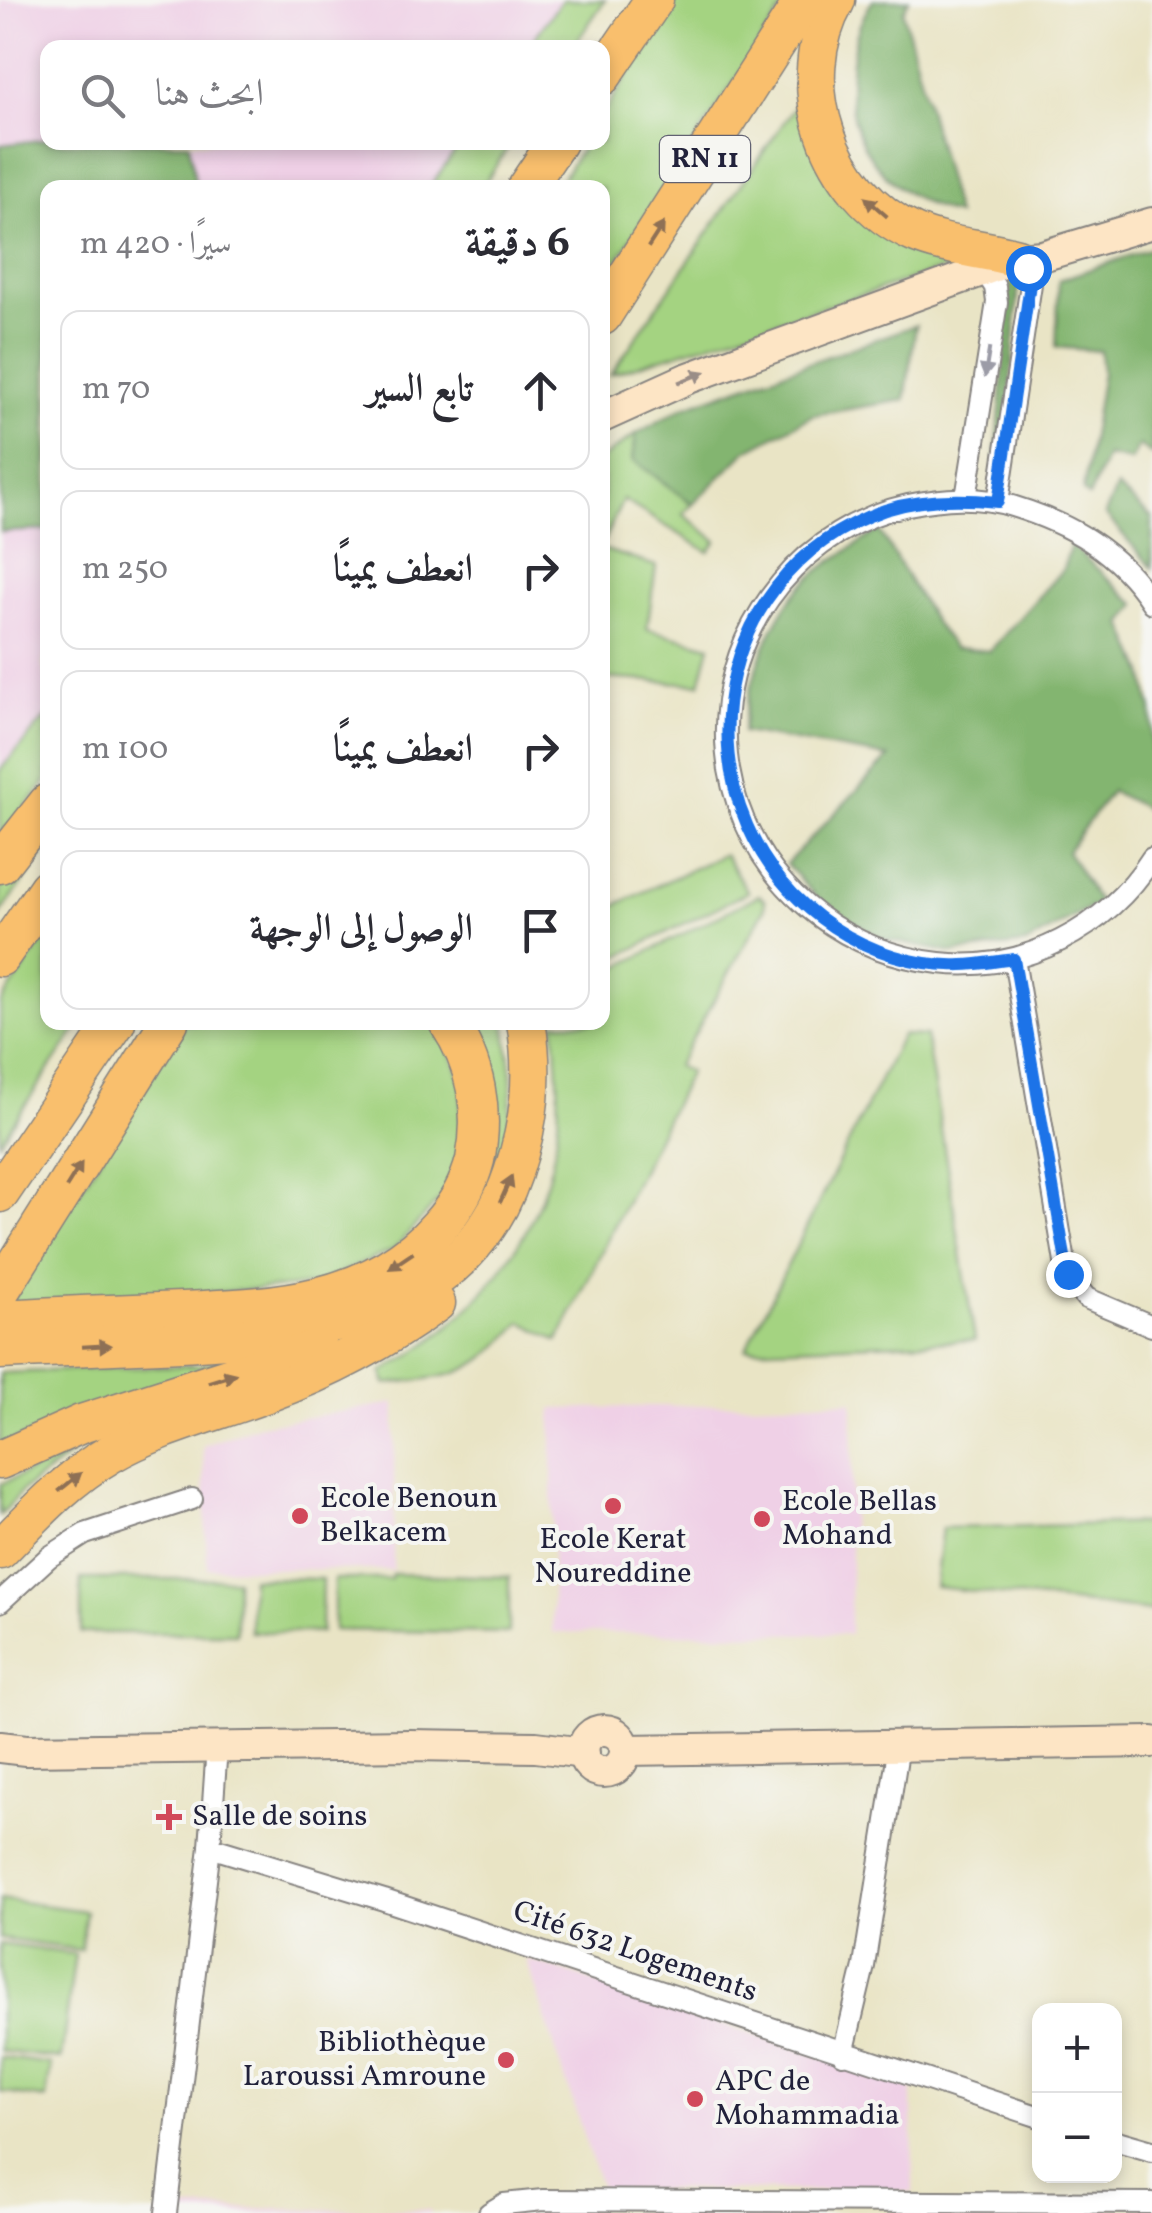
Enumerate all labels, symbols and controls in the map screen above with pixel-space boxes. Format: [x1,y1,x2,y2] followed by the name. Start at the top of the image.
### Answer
[40,40,610,150] search box
[75,68,130,123] icon: search
[155,69,264,122] text: ابحث هنا
[660,136,750,182] road number: RN 11
[864,197,889,219] one-way arrow
[465,215,570,274] text: 6 دقيقة
[646,221,664,248] one-way arrow
[80,223,232,267] text: سيرًا · 420 m
[1006,246,1052,292] route start
[979,347,995,379] one-way arrow
[513,363,568,418] icon: ahead
[366,364,473,417] text: تابع السير
[82,368,150,412] text: 70 m
[677,369,707,385] one-way arrow
[513,543,568,598] icon: right
[333,544,473,597] text: انعطف يمينًا
[82,548,168,592] text: 250 m
[513,723,568,778] icon: right
[333,724,473,777] text: انعطف يمينًا
[82,728,168,772] text: 100 m
[513,903,568,958] icon: arrive
[250,904,473,957] text: الوصول إلى الوجهة
[64,1161,82,1189] one-way arrow
[498,1174,514,1204] one-way arrow
[387,1251,414,1270] one-way arrow
[1046,1252,1092,1298] route end
[82,1337,114,1353] one-way arrow
[208,1370,238,1385] one-way arrow
[57,1472,83,1493] one-way arrow
[320,1478,498,1554] place label: Ecole Benoun Belkacem
[782,1481,937,1557] place label: Ecole Bellas Mohand
[602,1495,624,1517] marker: Ecole Kerat Noureddine
[289,1505,311,1527] marker: Ecole Benoun Belkacem
[751,1508,773,1530] marker: Ecole Bellas Mohand
[535,1519,691,1595] place label: Ecole Kerat Noureddine
[192,1796,367,1838] place label: Salle de soins
[156,1804,182,1830] marker: Salle de soins
[507,1891,763,2013] street label: Cité 632 Logements
[1032,2003,1122,2183] map controls
[1032,2003,1122,2093] button: +
[243,2022,486,2098] place label: Bibliothèque Laroussi Amroune
[495,2049,517,2071] marker: Bibliothèque Laroussi Amroune
[715,2061,900,2137] place label: APC de Mohammadia
[684,2088,706,2110] marker: APC de Mohammadia
[1032,2093,1122,2183] button: −

